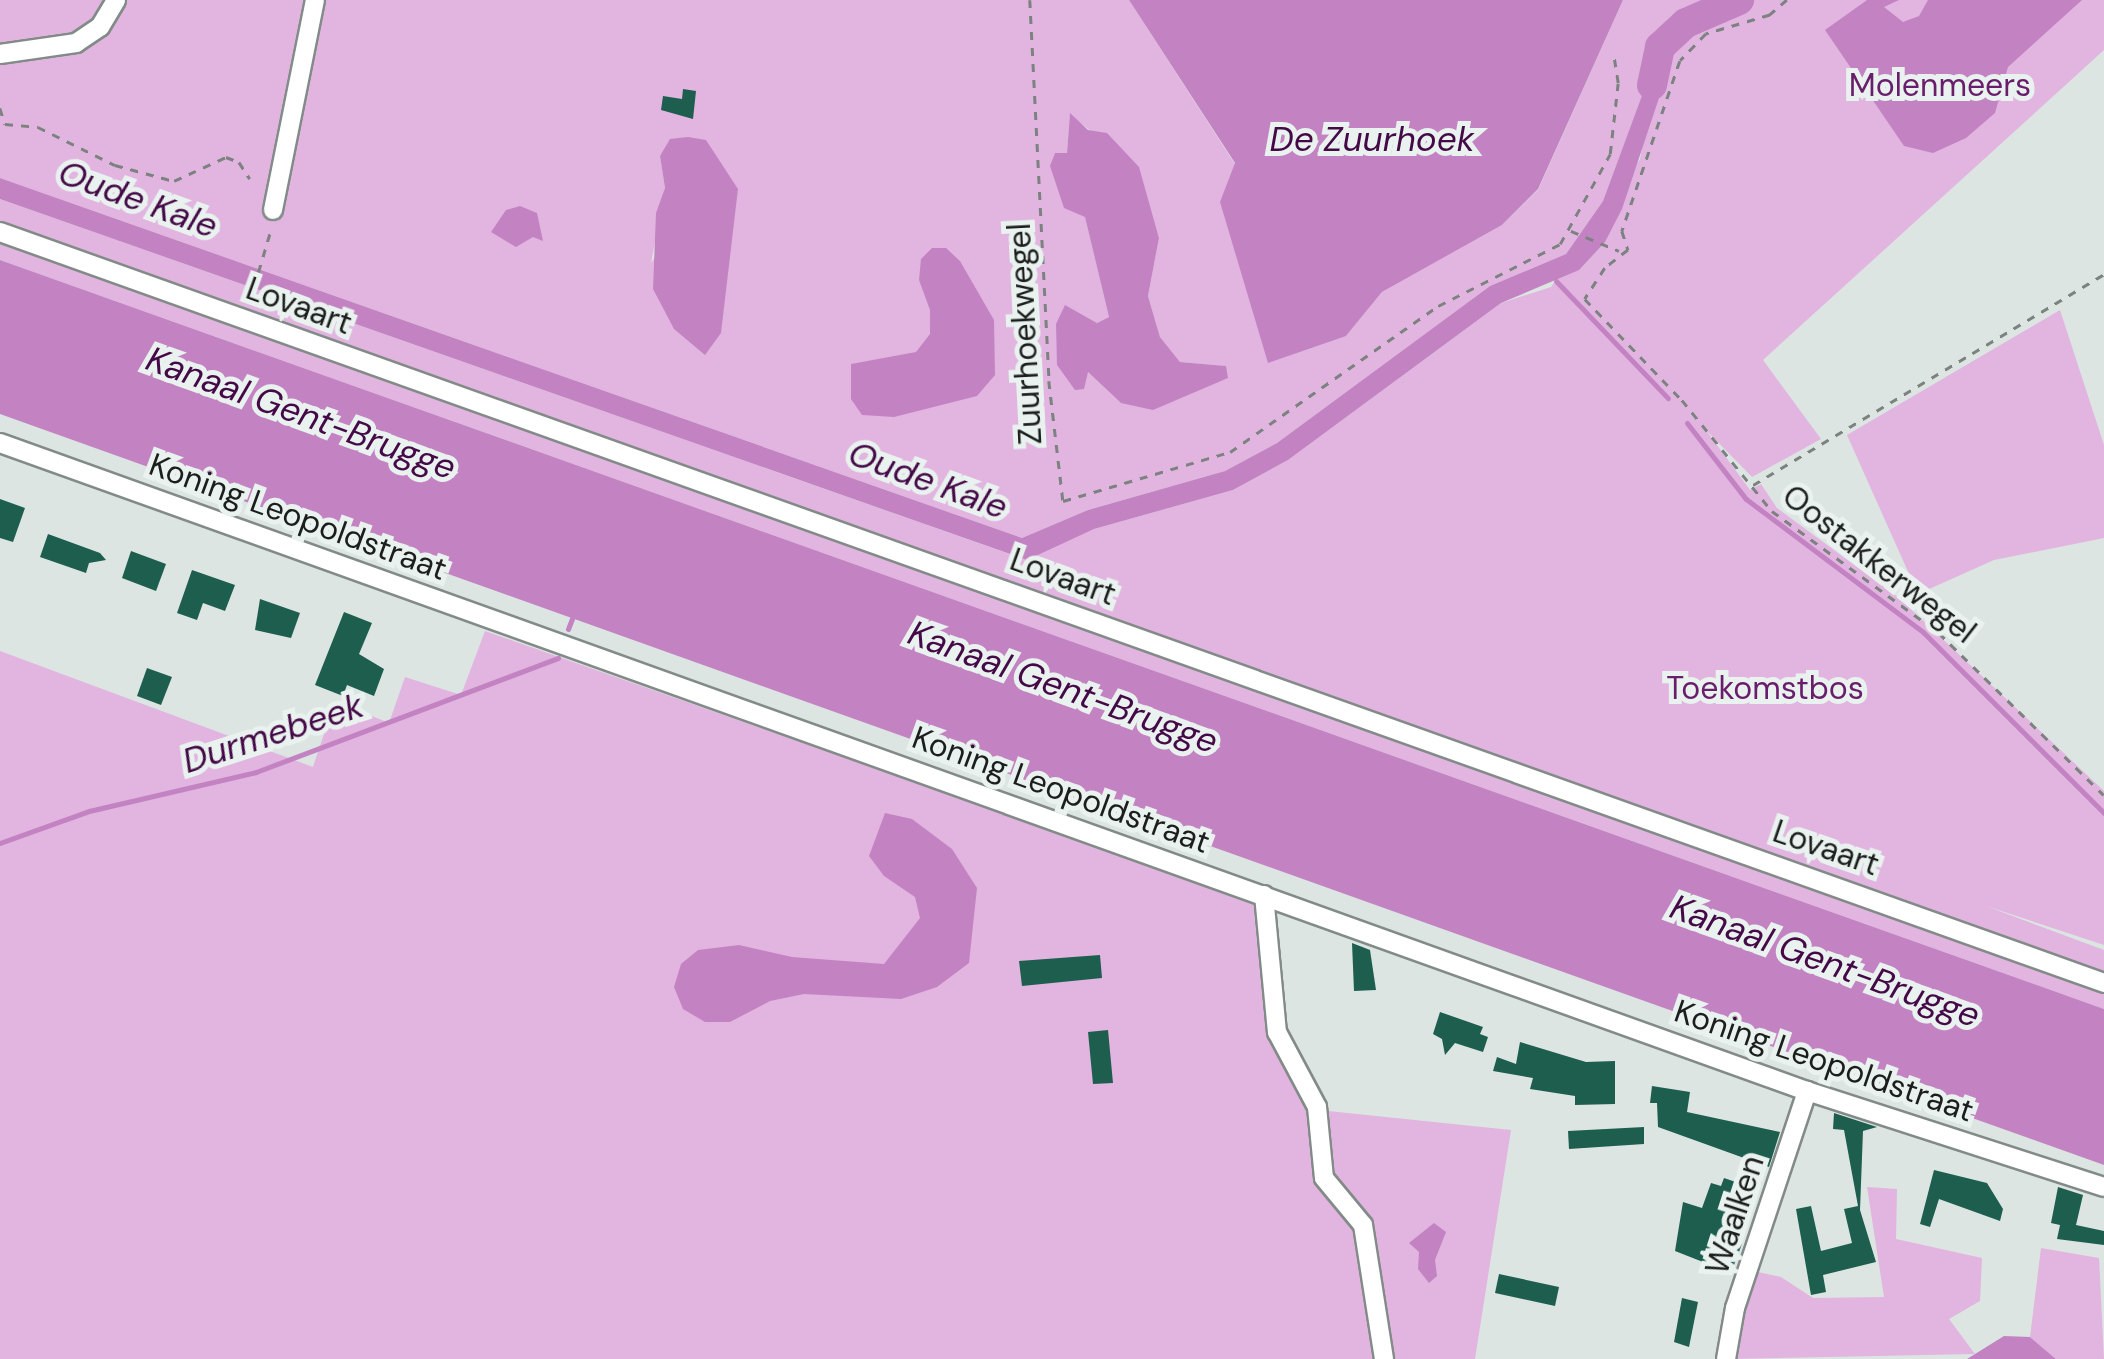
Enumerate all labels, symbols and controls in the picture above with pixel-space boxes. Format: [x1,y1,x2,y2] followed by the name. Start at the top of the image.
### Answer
[1849,66,2031,104] park label: Molenmeers
[1269,118,1475,160] water label: De Zuurhoek
[53,151,223,247] water label: Oude Kale
[1000,222,1050,446] street label: Zuurhoekwegel
[241,269,357,343] street label: Lovaart
[141,338,461,488] water label: Kanaal Gent-Brugge
[843,432,1013,528] water label: Oude Kale
[144,445,452,589] street label: Koning Leopoldstraat
[1775,477,1983,651] street label: Oostakkerwegel
[1005,540,1121,614] street label: Lovaart
[903,612,1223,762] water label: Kanaal Gent-Brugge
[1666,669,1864,707] park label: Toekomstbos
[177,684,369,782] water label: Durmebeek
[907,718,1215,862] street label: Koning Leopoldstraat
[1768,812,1884,884] street label: Lovaart
[1665,886,1985,1036] water label: Kanaal Gent-Brugge
[1669,992,1979,1130] street label: Koning Leopoldstraat
[1698,1151,1772,1279] street label: Waalken

